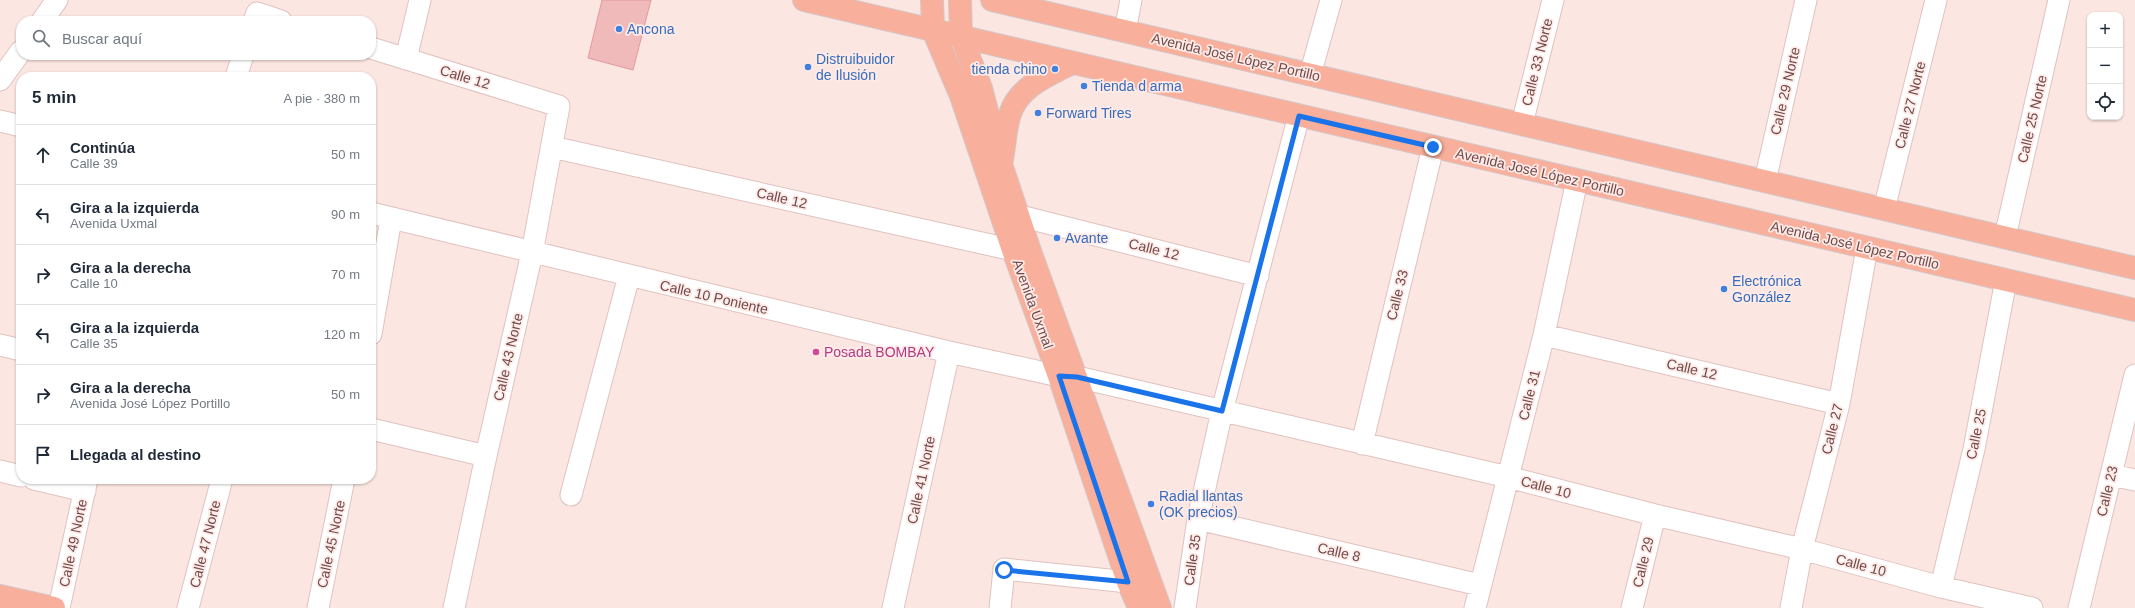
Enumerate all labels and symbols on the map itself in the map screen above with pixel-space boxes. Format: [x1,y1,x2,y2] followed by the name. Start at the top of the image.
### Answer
[1518,16,1556,107] street label: Calle 33 Norte
[627,21,675,37] place label: Ancona
[614,24,624,34] marker: Ancona
[1150,30,1322,84] street label: Avenida José López Portillo
[1767,45,1803,136] street label: Calle 29 Norte
[816,51,895,83] place label: Distruibuidor de Ilusión
[1891,59,1929,150] street label: Calle 27 Norte
[971,61,1047,77] place label: tienda chino
[438,62,492,92] street label: Calle 12
[803,62,813,72] marker: Distruibuidor de Ilusión
[1050,64,1060,74] marker: tienda chino
[2014,73,2050,164] street label: Calle 25 Norte
[1092,78,1182,94] place label: Tienda d arma
[1079,81,1089,91] marker: Tienda d arma
[1046,105,1132,121] place label: Forward Tires
[1033,108,1043,118] marker: Forward Tires
[1424,138,1442,156] route end
[1454,145,1626,199] street label: Avenida José López Portillo
[755,184,809,212] street label: Calle 12
[1769,218,1941,272] street label: Avenida José López Portillo
[1065,230,1109,246] place label: Avante
[1052,233,1062,243] marker: Avante
[1127,235,1181,263] street label: Calle 12
[1009,257,1057,351] street label: Avenida Uxmal
[1383,268,1411,322] street label: Calle 33
[1732,273,1801,305] place label: Electrónica González
[658,277,770,317] street label: Calle 10 Poniente
[1719,284,1729,294] marker: Electrónica González
[490,311,526,402] street label: Calle 43 Norte
[824,344,935,360] place label: Posada BOMBAY
[811,347,821,357] marker: Posada BOMBAY
[1665,355,1719,383] street label: Calle 12
[1515,368,1543,422] street label: Calle 31
[1818,402,1846,456] street label: Calle 27
[1963,407,1989,461] street label: Calle 25
[904,434,938,525] street label: Calle 41 Norte
[2093,464,2121,518] street label: Calle 23
[1519,473,1573,501] street label: Calle 10
[1159,488,1243,520] place label: Radial llantas (OK precios)
[56,497,90,588] street label: Calle 49 Norte
[186,498,224,589] street label: Calle 47 Norte
[314,498,348,589] street label: Calle 45 Norte
[1146,499,1156,509] marker: Radial llantas (OK precios)
[1181,533,1204,587] street label: Calle 35
[1629,535,1657,589] street label: Calle 29
[1316,539,1362,565] street label: Calle 8
[1834,551,1888,579] street label: Calle 10
[995,561,1013,579] route start

